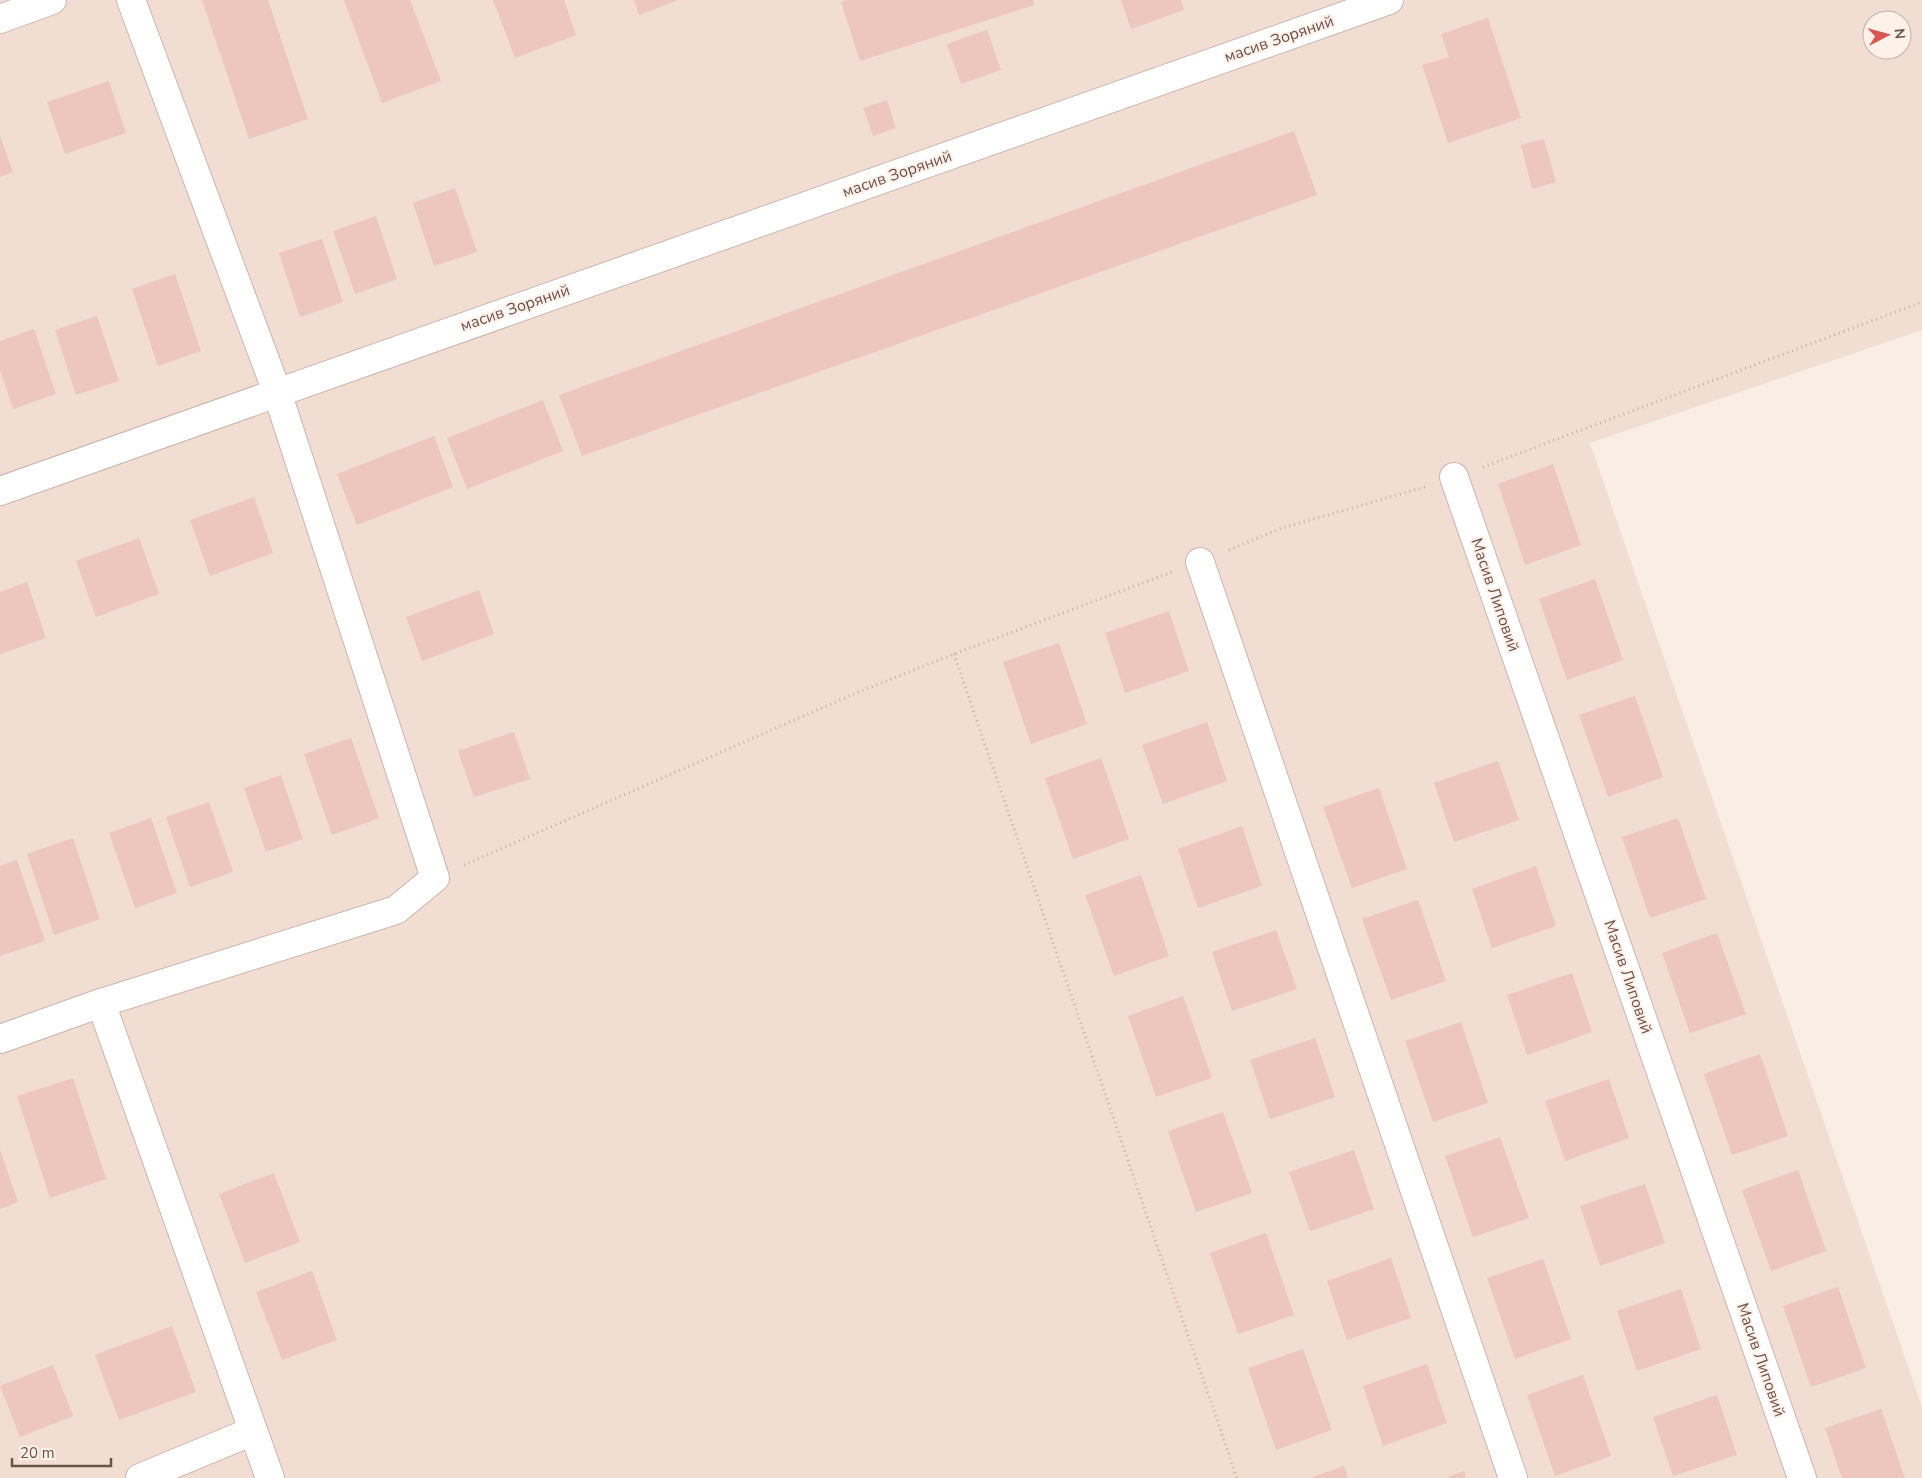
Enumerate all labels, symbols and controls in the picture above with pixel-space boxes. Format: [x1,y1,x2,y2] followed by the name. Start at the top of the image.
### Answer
[1221,10,1337,68] street label: масив Зоряний
[1862,10,1912,60] north arrow
[1889,27,1909,40] text: N
[839,145,955,203] street label: масив Зоряний
[457,279,573,337] street label: масив Зоряний
[1465,535,1525,655] street label: Масив Липовий
[1598,917,1658,1037] street label: Масив Липовий
[1731,1300,1791,1420] street label: Масив Липовий
[12,1436,111,1468] scale bar
[20,1443,55,1463] text: 20 m

